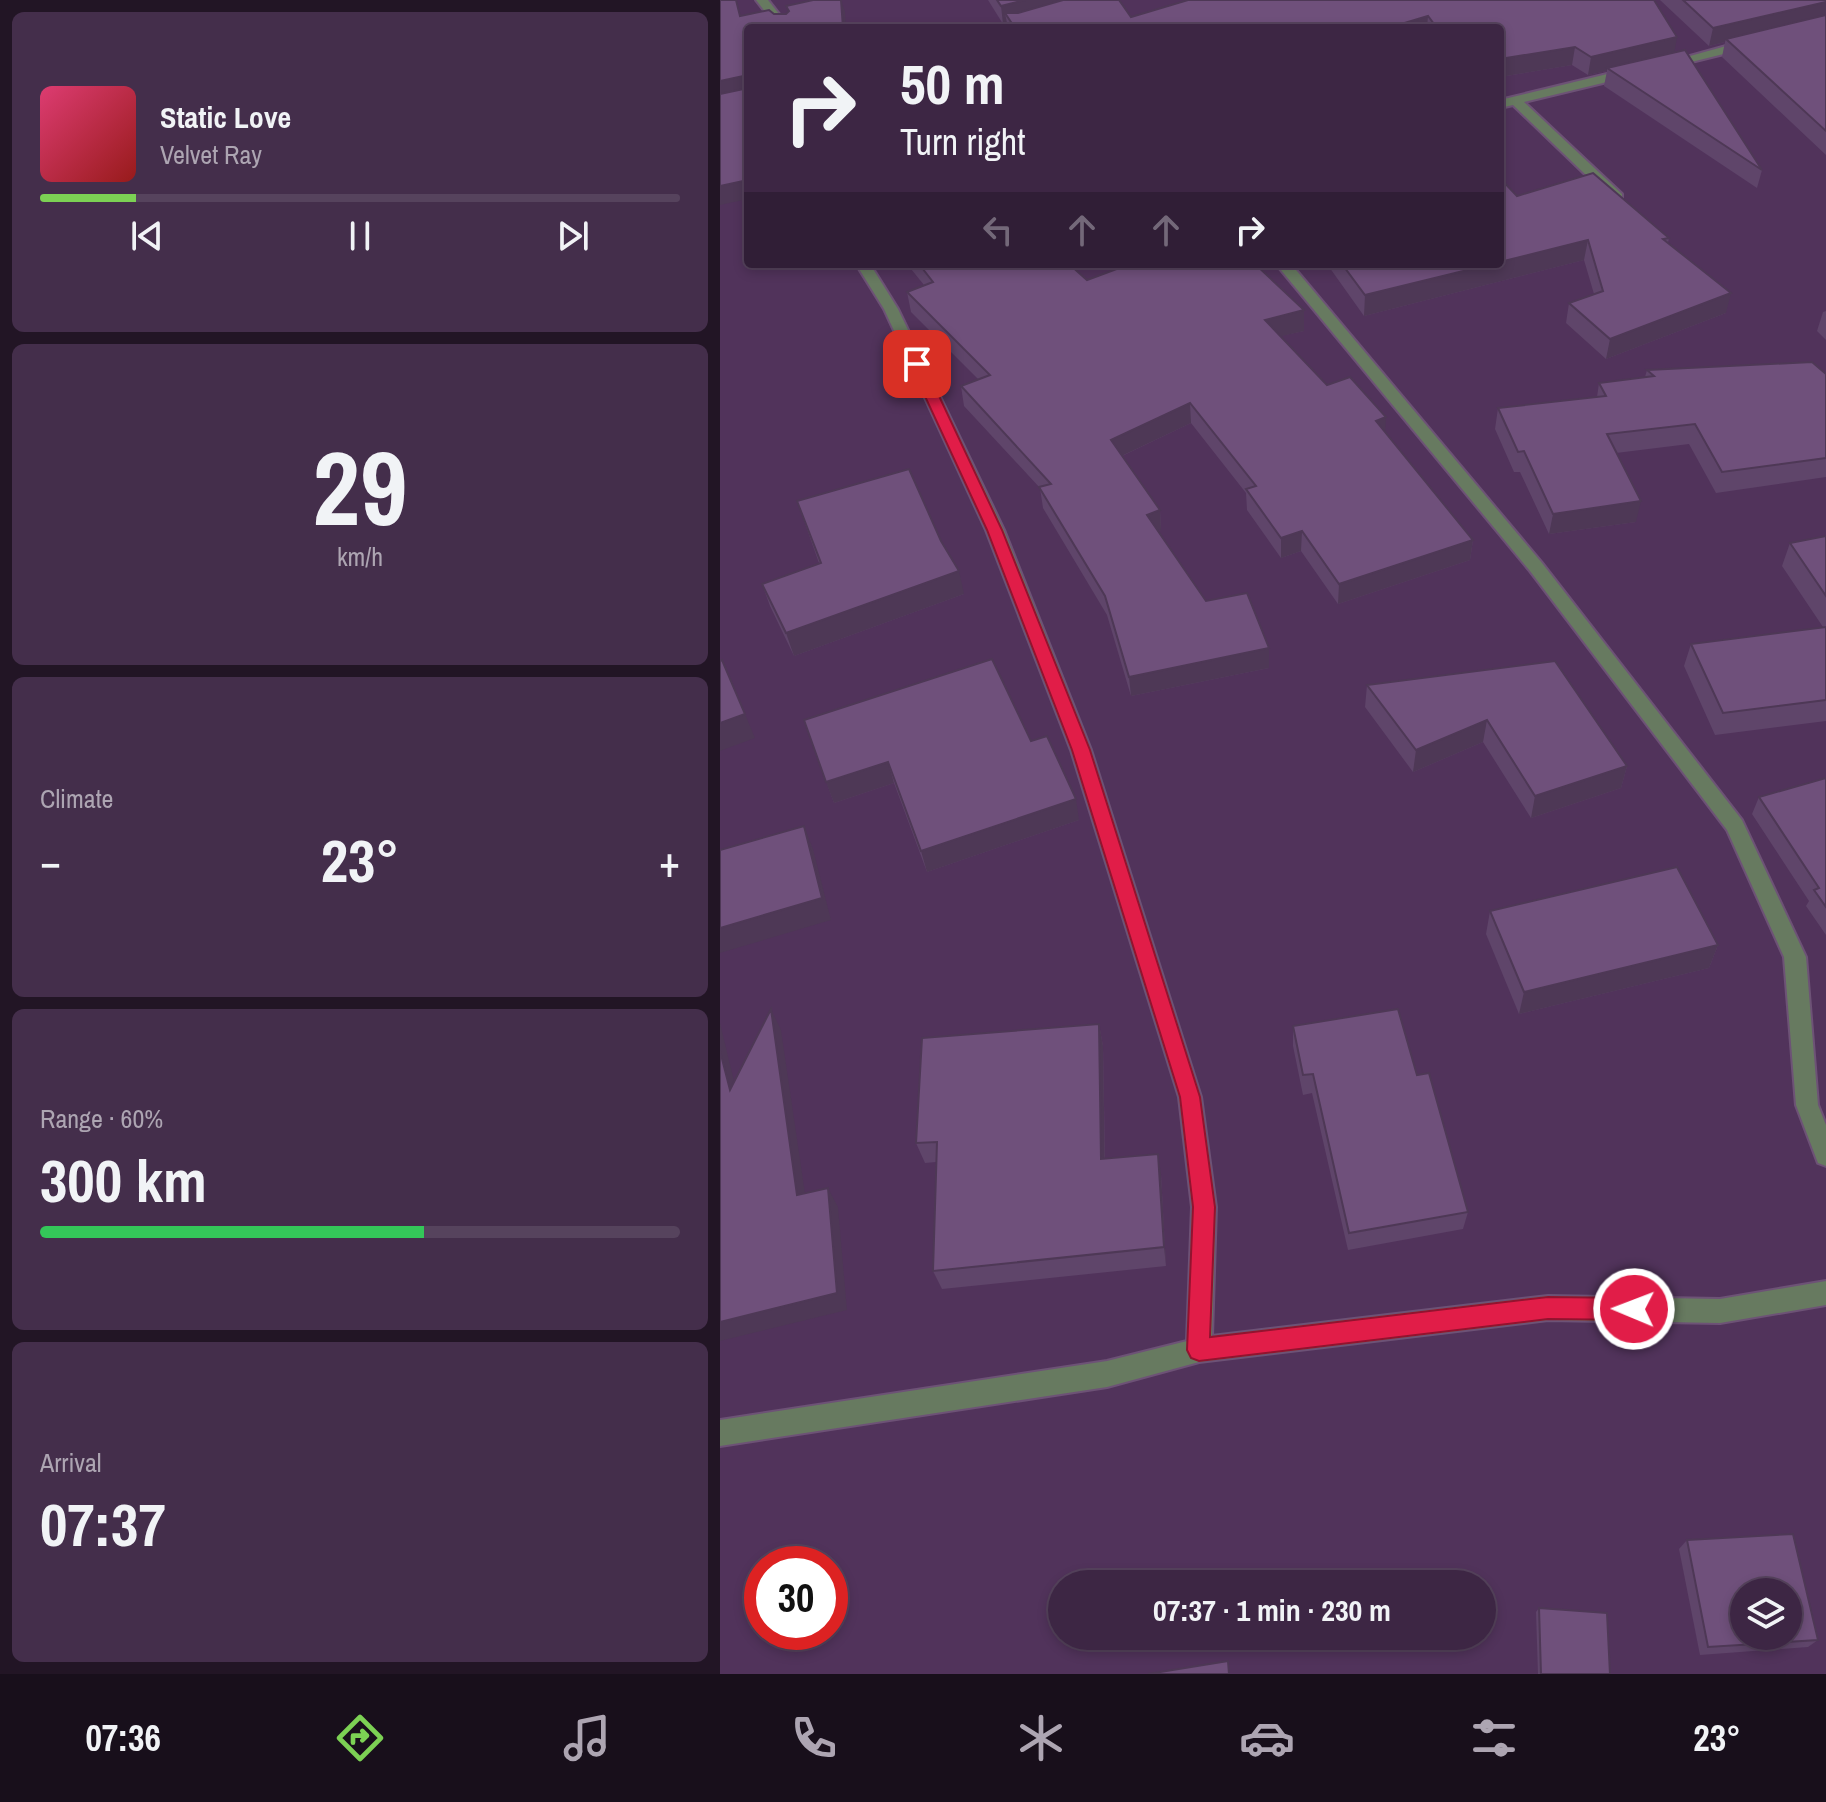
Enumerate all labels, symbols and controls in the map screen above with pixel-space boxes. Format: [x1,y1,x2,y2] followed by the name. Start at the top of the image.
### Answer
[900,46,1005,121] text: 50 m
[768,56,872,160] icon: right
[160,97,291,137] text: Static Love
[900,118,1025,166] text: Turn right
[160,137,262,172] text: Velvet Ray
[976,208,1020,252] icon: left
[1060,208,1104,252] icon: ahead
[1144,208,1188,252] icon: ahead
[1228,208,1272,252] icon: right
[125,214,169,258] icon: previous
[338,214,382,258] icon: pause
[551,214,595,258] icon: next
[883,330,951,398] pin
[895,342,939,386] icon: arrive
[313,417,407,557] text: 29
[337,539,383,574] text: km/h
[40,781,113,816] text: Climate
[321,820,399,901] text: 23°
[40,831,61,891] text: −
[659,831,680,891] text: +
[40,1101,163,1136] text: Range · 60%
[40,1140,207,1221] text: 300 km
[1592,1267,1676,1351] position arrow
[40,1445,102,1480] text: Arrival
[40,1484,166,1565] text: 07:37
[744,1546,848,1650] speed limit sign: 30
[1730,1578,1802,1650] map controls
[1730,1578,1802,1650] button: layers
[1153,1590,1391,1630] text: 07:37 · 1 min · 230 m
[332,1710,388,1766] icon: directions
[559,1710,615,1766] icon: music
[786,1710,842,1766] icon: phone
[1013,1710,1069,1766] icon: climate
[1239,1710,1295,1766] icon: car
[1466,1710,1522,1766] icon: filters
[85,1714,161,1762] text: 07:36
[1693,1714,1741,1762] text: 23°

